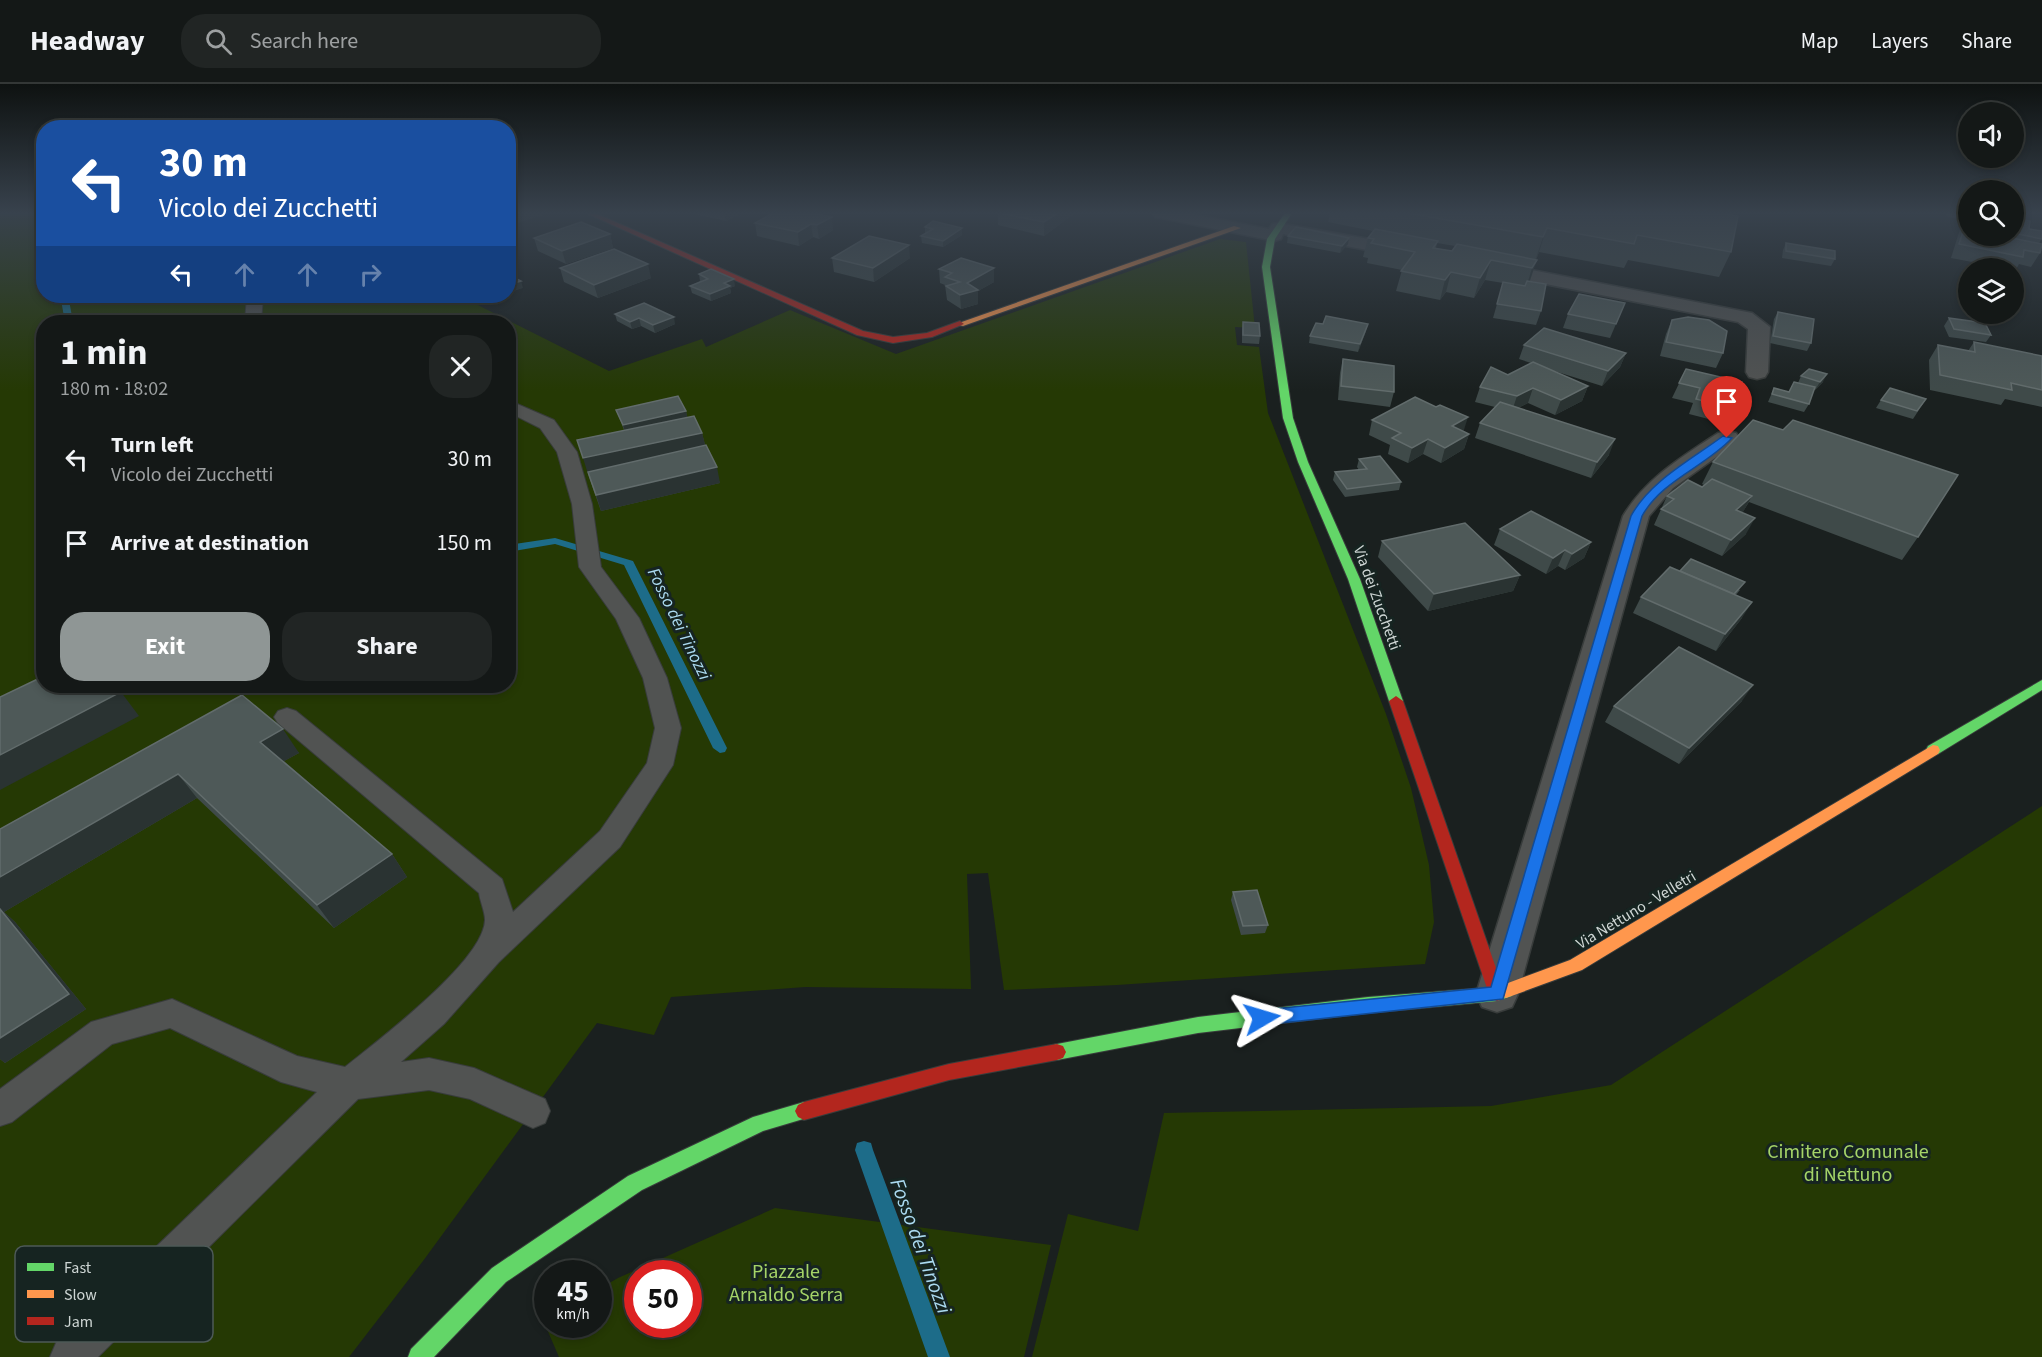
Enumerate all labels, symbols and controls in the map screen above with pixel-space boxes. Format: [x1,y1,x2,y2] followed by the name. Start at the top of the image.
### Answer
[181,14,601,68] search box
[30,21,145,61] text: Headway
[202,25,235,58] icon: search
[250,25,358,57] text: Search here
[1801,26,1838,56] text: Map
[1871,26,1928,56] text: Layers
[1961,26,2012,56] text: Share
[1958,102,2024,324] map controls
[1958,102,2024,168] button: sound
[159,133,248,193] text: 30 m
[60,144,138,222] icon: left
[1958,180,2024,246] button: search
[159,189,378,228] text: Vicolo dei Zucchetti
[165,258,198,291] icon: left
[228,258,261,291] icon: ahead
[291,258,324,291] icon: ahead
[354,258,387,291] icon: right
[1958,258,2024,324] button: layers
[60,327,148,378] text: 1 min
[429,335,492,398] button: close
[60,375,168,403] text: 180 m · 18:02
[1701,376,1752,438] pin
[1710,385,1743,418] icon: arrive
[111,429,193,461] text: Turn left
[60,443,93,476] icon: left
[447,443,492,475] text: 30 m
[111,461,273,489] text: Vicolo dei Zucchetti
[60,527,93,560] icon: arrive
[111,527,309,559] text: Arrive at destination
[437,527,492,559] text: 150 m
[1348,543,1406,653] street label: Via dei Zucchetti
[641,564,717,685] water label: Fosso dei Tinozzi
[60,612,270,681] button: Exit
[282,612,492,681] button: Share
[1572,865,1700,955] street label: Via Nettuno - Velletri
[1230,986,1294,1050] position arrow
[1767,1138,1929,1189] park label: Cimitero Comunale di Nettuno
[883,1174,960,1319] water label: Fosso dei Tinozzi
[15,1246,213,1342] legend
[64,1257,92,1279] text: Fast
[729,1258,843,1309] park label: Piazzale Arnaldo Serra
[624,1260,702,1338] speed limit sign: 50
[557,1270,589,1313] text: 45
[64,1284,97,1306] text: Slow
[556,1304,590,1325] text: km/h
[64,1311,93,1333] text: Jam

